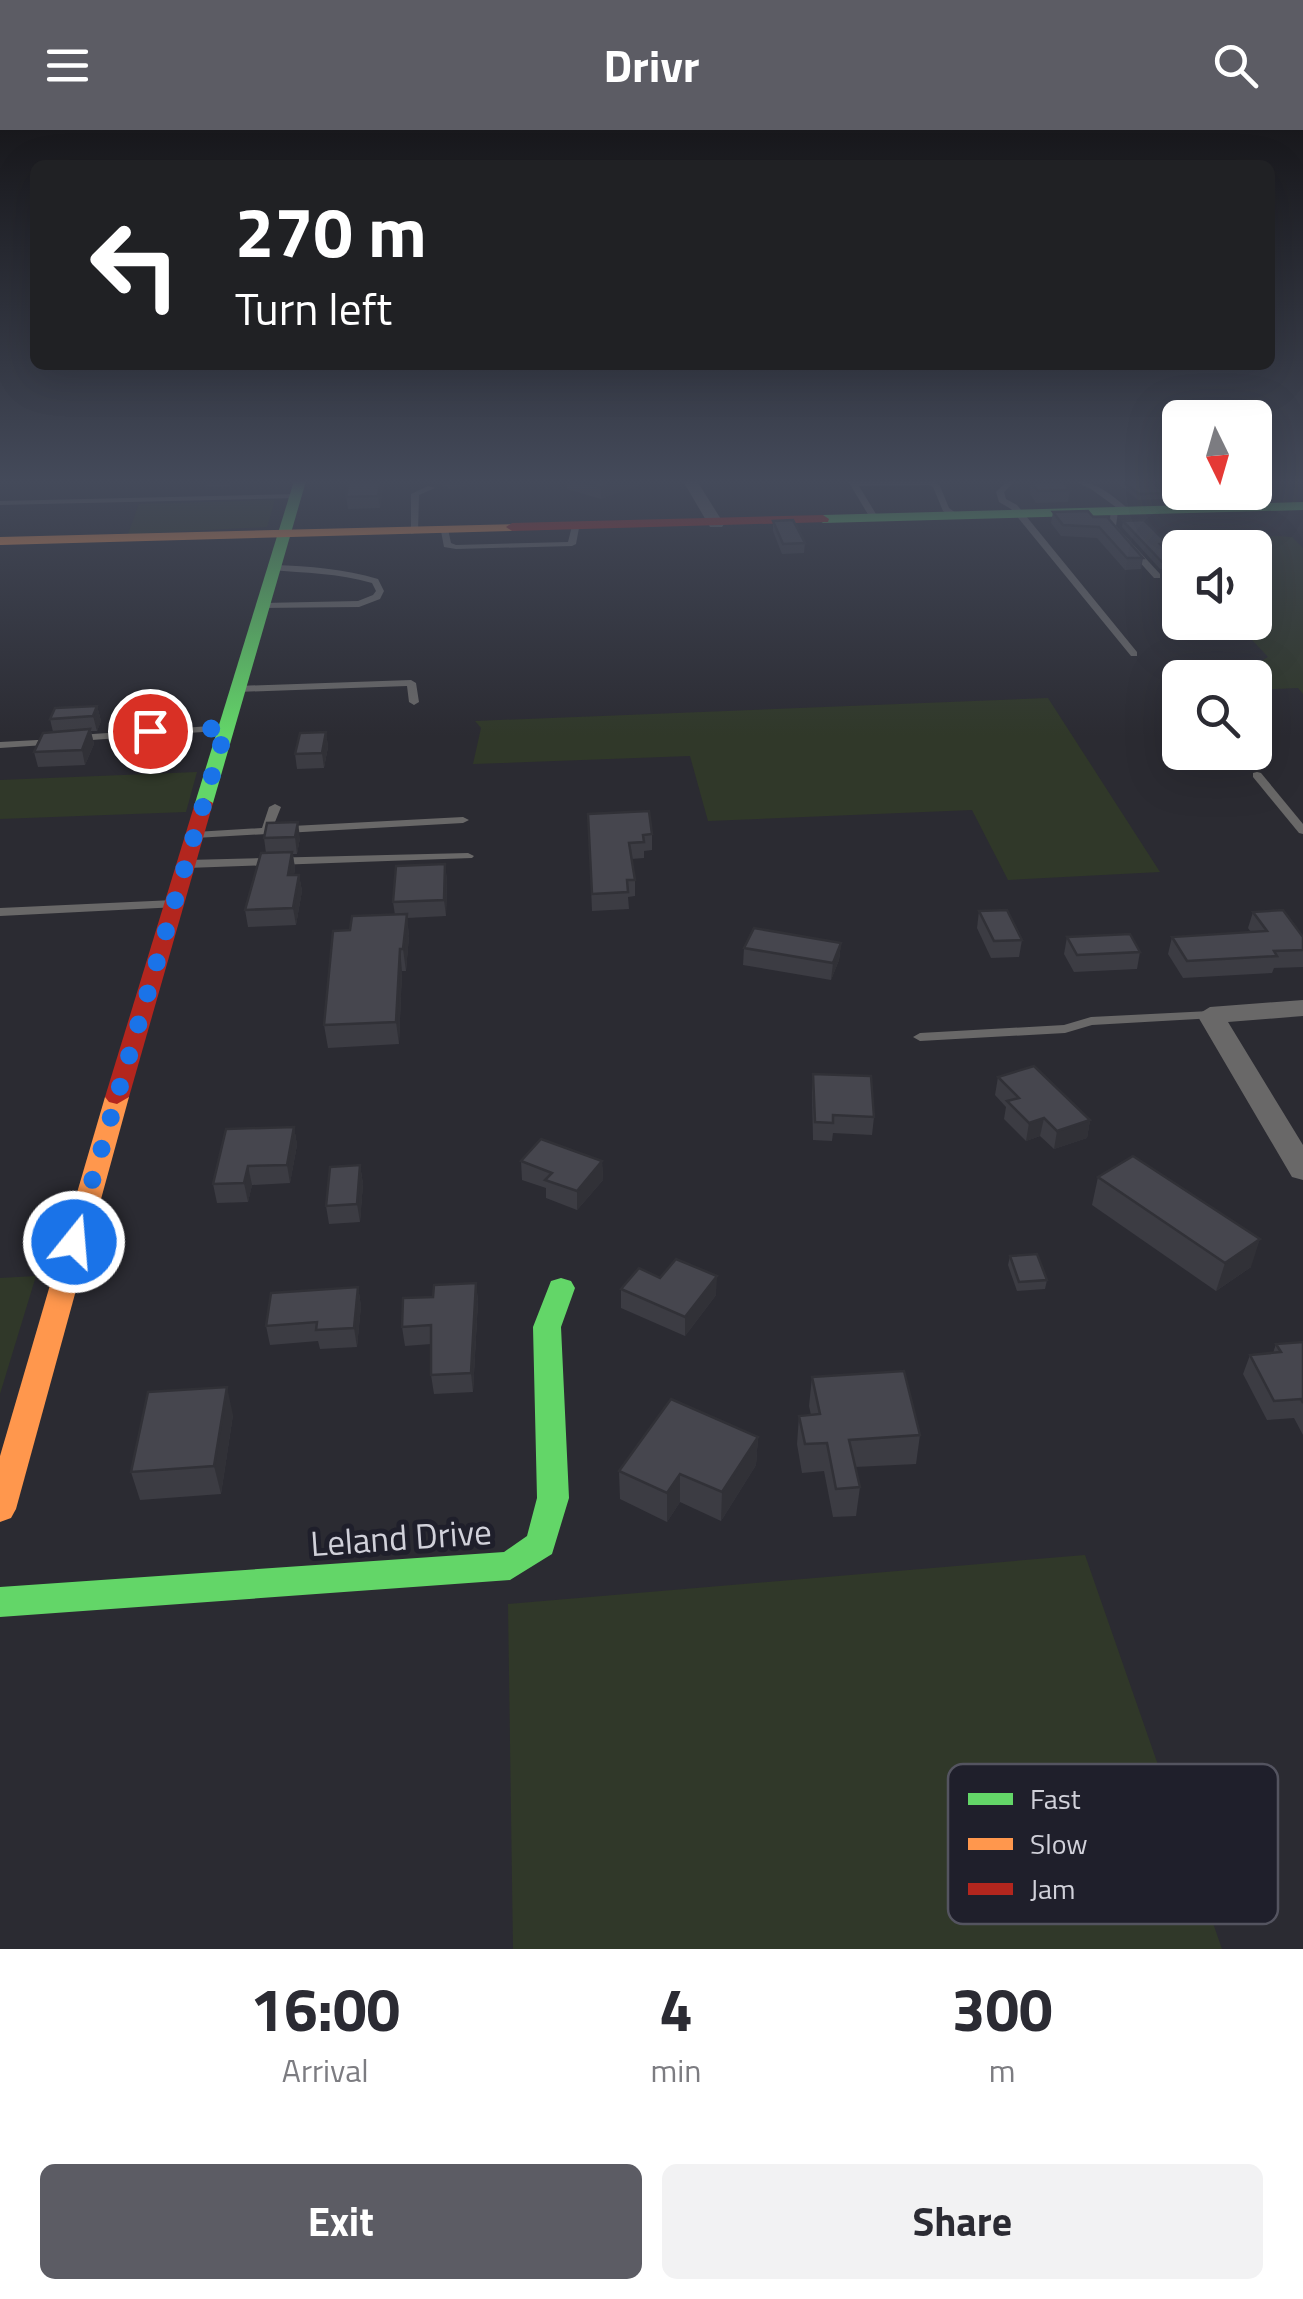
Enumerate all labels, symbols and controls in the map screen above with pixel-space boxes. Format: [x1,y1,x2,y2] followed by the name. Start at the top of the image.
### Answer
[603,31,700,99] text: Drivr
[40,38,95,93] icon: menu
[1208,38,1263,93] icon: search
[235,178,427,284] text: 270 m
[70,200,200,330] icon: left
[235,274,392,342] text: Turn left
[1162,400,1272,510] north arrow
[1162,400,1272,770] map controls
[1162,530,1272,640] button: sound
[1162,660,1272,770] button: search
[108,689,193,774] pin
[123,704,178,759] icon: arrive
[22,1190,126,1294] position arrow
[309,1504,493,1570] street label: Leland Drive
[948,1764,1278,1924] legend
[1030,1777,1081,1820] text: Fast
[1030,1822,1088,1865] text: Slow
[1030,1867,1076,1910] text: Jam
[250,1963,400,2054] text: 16:00
[659,1963,693,2054] text: 4
[952,1963,1053,2054] text: 300
[282,2046,369,2094] text: Arrival
[650,2046,701,2094] text: min
[989,2046,1016,2094] text: m
[40,2164,642,2279] button: Exit
[662,2164,1263,2279] button: Share

